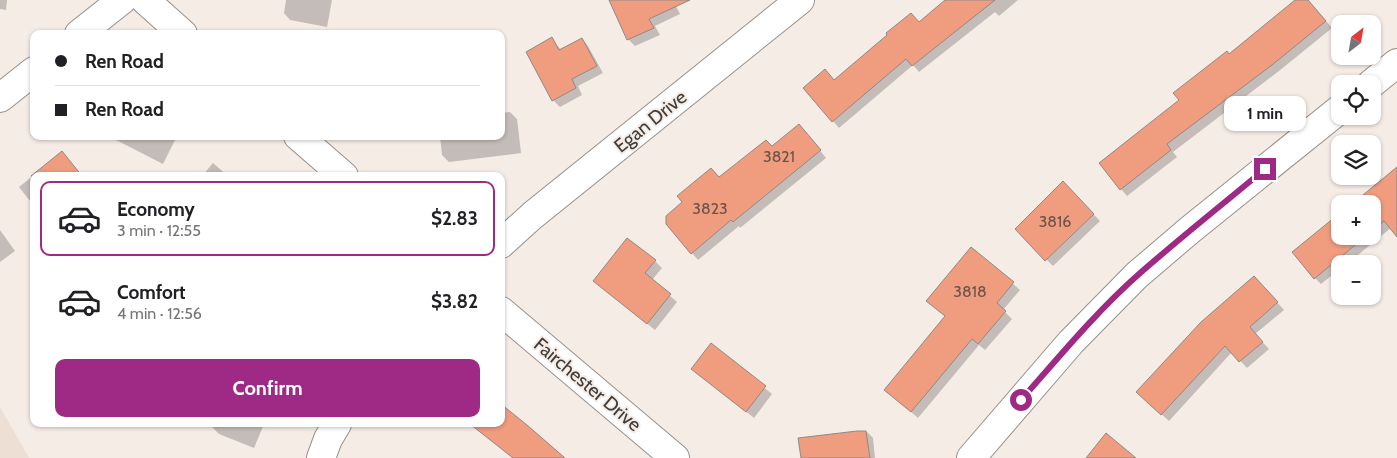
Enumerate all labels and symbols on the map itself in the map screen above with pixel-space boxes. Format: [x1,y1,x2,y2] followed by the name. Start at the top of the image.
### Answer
[1331,15,1381,65] north arrow
[610,85,691,157] street label: Egan Drive
[1224,96,1306,132] callout: 1 min
[763,147,795,166] house number: 3821
[1254,158,1276,180] route end
[692,199,728,218] house number: 3823
[1039,212,1071,231] house number: 3816
[953,282,987,301] house number: 3818
[529,333,646,436] street label: Fairchester Drive
[1010,389,1032,411] route start

